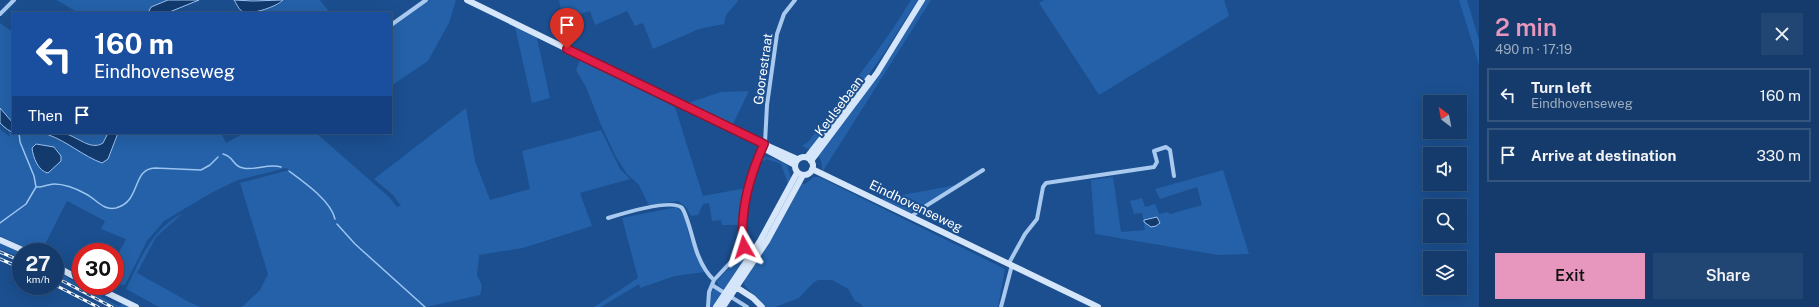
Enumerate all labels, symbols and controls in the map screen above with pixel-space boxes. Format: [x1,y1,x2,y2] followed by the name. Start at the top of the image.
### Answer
[550,8,584,49] pin
[1495,13,1557,41] text: 2 min
[1761,13,1803,55] button: close
[556,14,578,36] icon: arrive
[94,27,174,60] text: 160 m
[28,28,80,80] icon: left
[751,32,775,106] street label: Goorestraat
[1495,42,1572,57] text: 490 m · 17:19
[94,61,235,82] text: Eindhovenseweg
[812,73,866,139] street label: Keulsebaan
[1531,79,1592,96] text: Turn left
[1497,84,1519,106] icon: left
[1760,87,1801,104] text: 160 m
[1423,95,1467,139] north arrow
[1423,95,1467,295] map controls
[1531,96,1633,111] text: Eindhovenseweg
[71,104,93,126] icon: arrive
[28,107,63,124] text: Then
[1497,144,1519,166] icon: arrive
[1423,147,1467,191] button: sound
[1531,147,1676,164] text: Arrive at destination
[1756,147,1801,164] text: 330 m
[867,177,965,235] street label: Eindhovenseweg
[1423,199,1467,243] button: search
[723,226,765,268] position arrow
[72,243,124,295] speed limit sign: 30
[1423,251,1467,295] button: layers
[25,252,51,276] text: 27
[1495,253,1645,299] button: Exit
[1653,253,1803,299] button: Share
[26,273,50,285] text: km/h

